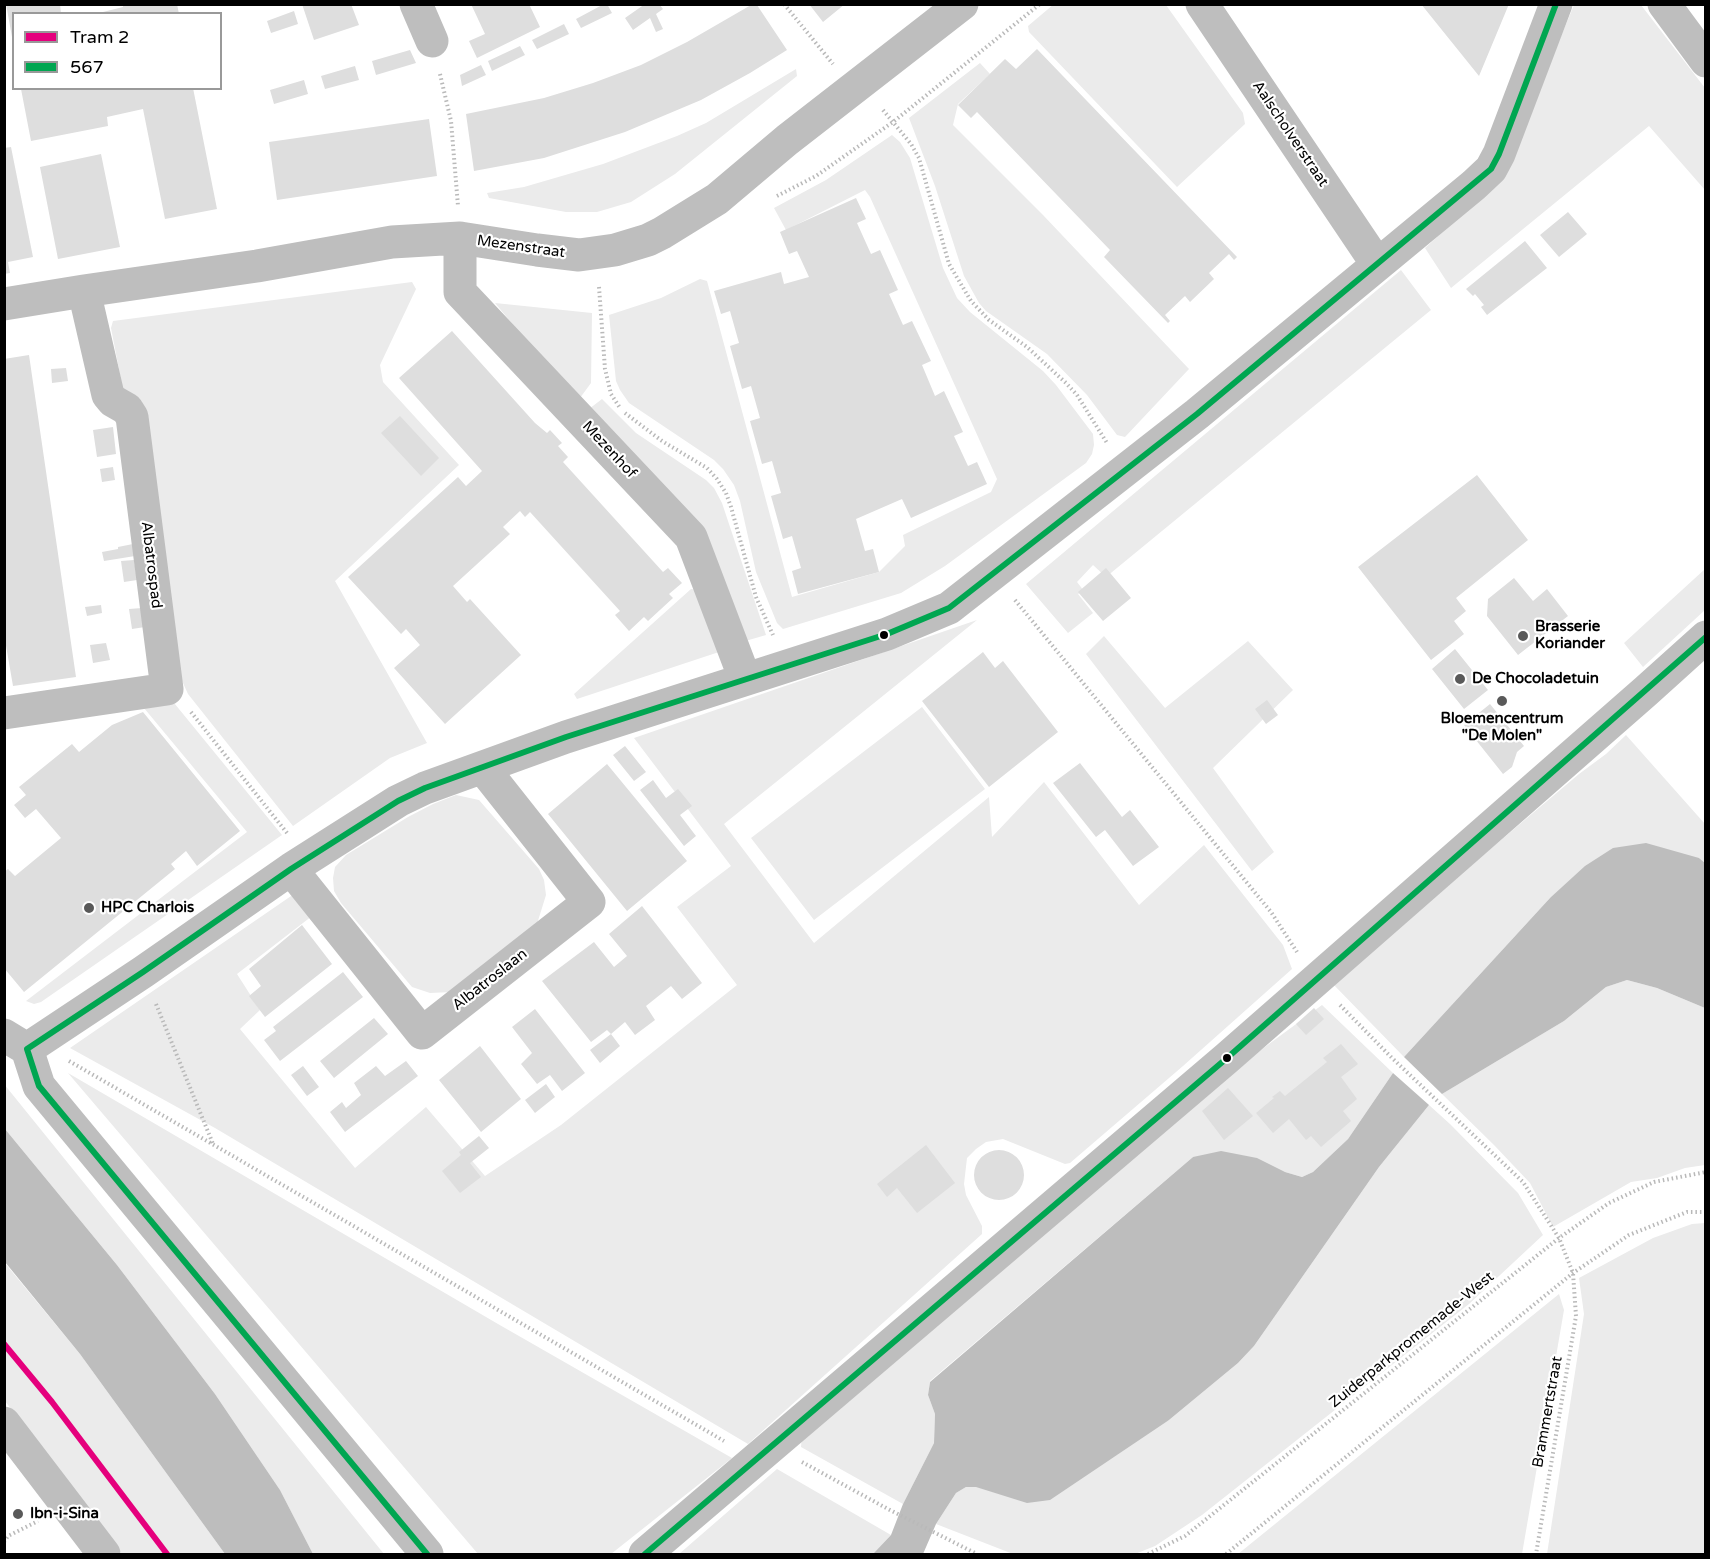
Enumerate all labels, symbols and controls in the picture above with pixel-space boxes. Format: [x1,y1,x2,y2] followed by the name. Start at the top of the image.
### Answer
[12,12,222,90] legend
[70,26,129,48] text: Tram 2
[70,56,104,78] text: 567
[1248,78,1332,190] street label: Aalscholverstraat
[476,232,566,262] street label: Mezenstraat
[578,418,640,482] street label: Mezenhof
[137,520,165,610] street label: Albatrospad
[1535,618,1605,653] place label: Brasserie Koriander
[878,629,890,641] unlabelled marker
[1516,629,1530,643] marker: Brasserie Koriander
[1472,670,1599,688] place label: De Chocoladetuin
[1453,672,1467,686] marker: De Chocoladetuin
[1495,694,1509,708] marker: Bloemencentrum "De Molen"
[1441,710,1563,745] place label: Bloemencentrum "De Molen"
[101,899,194,917] place label: HPC Charlois
[82,901,96,915] marker: HPC Charlois
[449,945,531,1015] street label: Albatroslaan
[1221,1052,1233,1064] unlabelled marker
[1326,1268,1498,1412] street label: Zuiderparkpromemade-West
[1529,1355,1567,1469] street label: Brammertstraat
[30,1505,99,1523] place label: Ibn-i-Sina
[11,1507,25,1521] marker: Ibn-i-Sina

